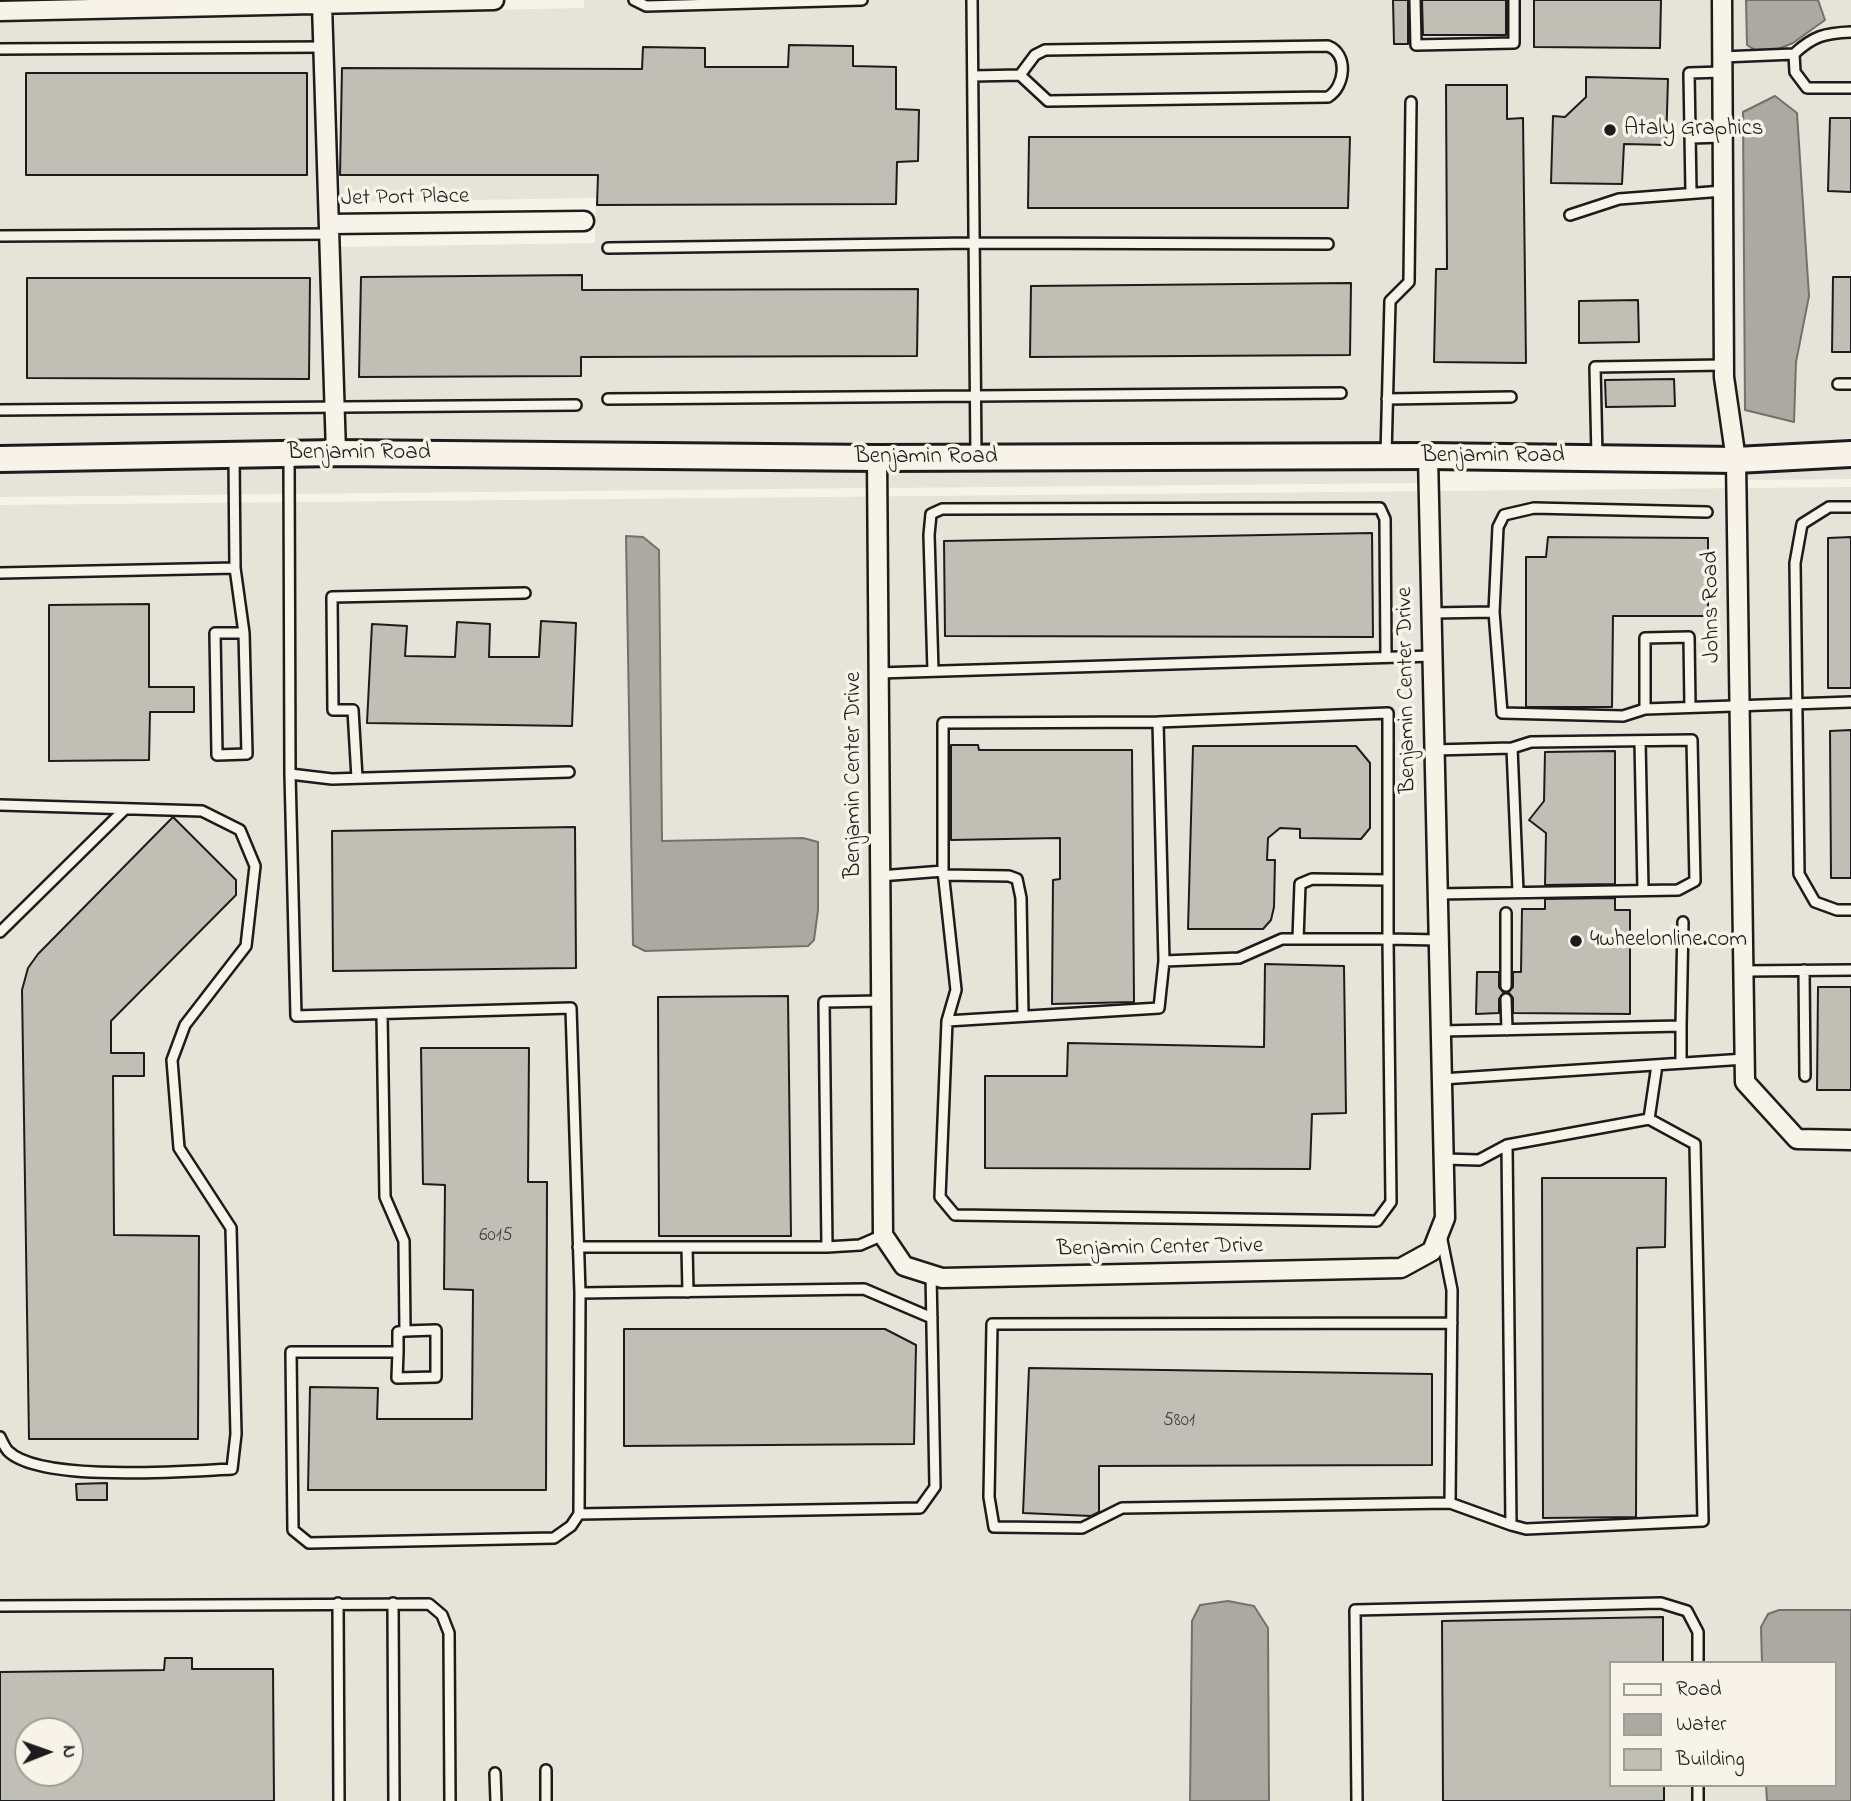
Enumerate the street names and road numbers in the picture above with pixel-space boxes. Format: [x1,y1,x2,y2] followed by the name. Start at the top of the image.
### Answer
[341,184,469,214] street label: Jet Port Place
[287,440,431,468] street label: Benjamin Road
[1421,443,1565,471] street label: Benjamin Road
[854,444,998,472] street label: Benjamin Road
[1698,551,1728,663] street label: Johns Road
[1392,587,1424,793] street label: Benjamin Center Drive
[841,672,869,878] street label: Benjamin Center Drive
[1057,1233,1263,1265] street label: Benjamin Center Drive

